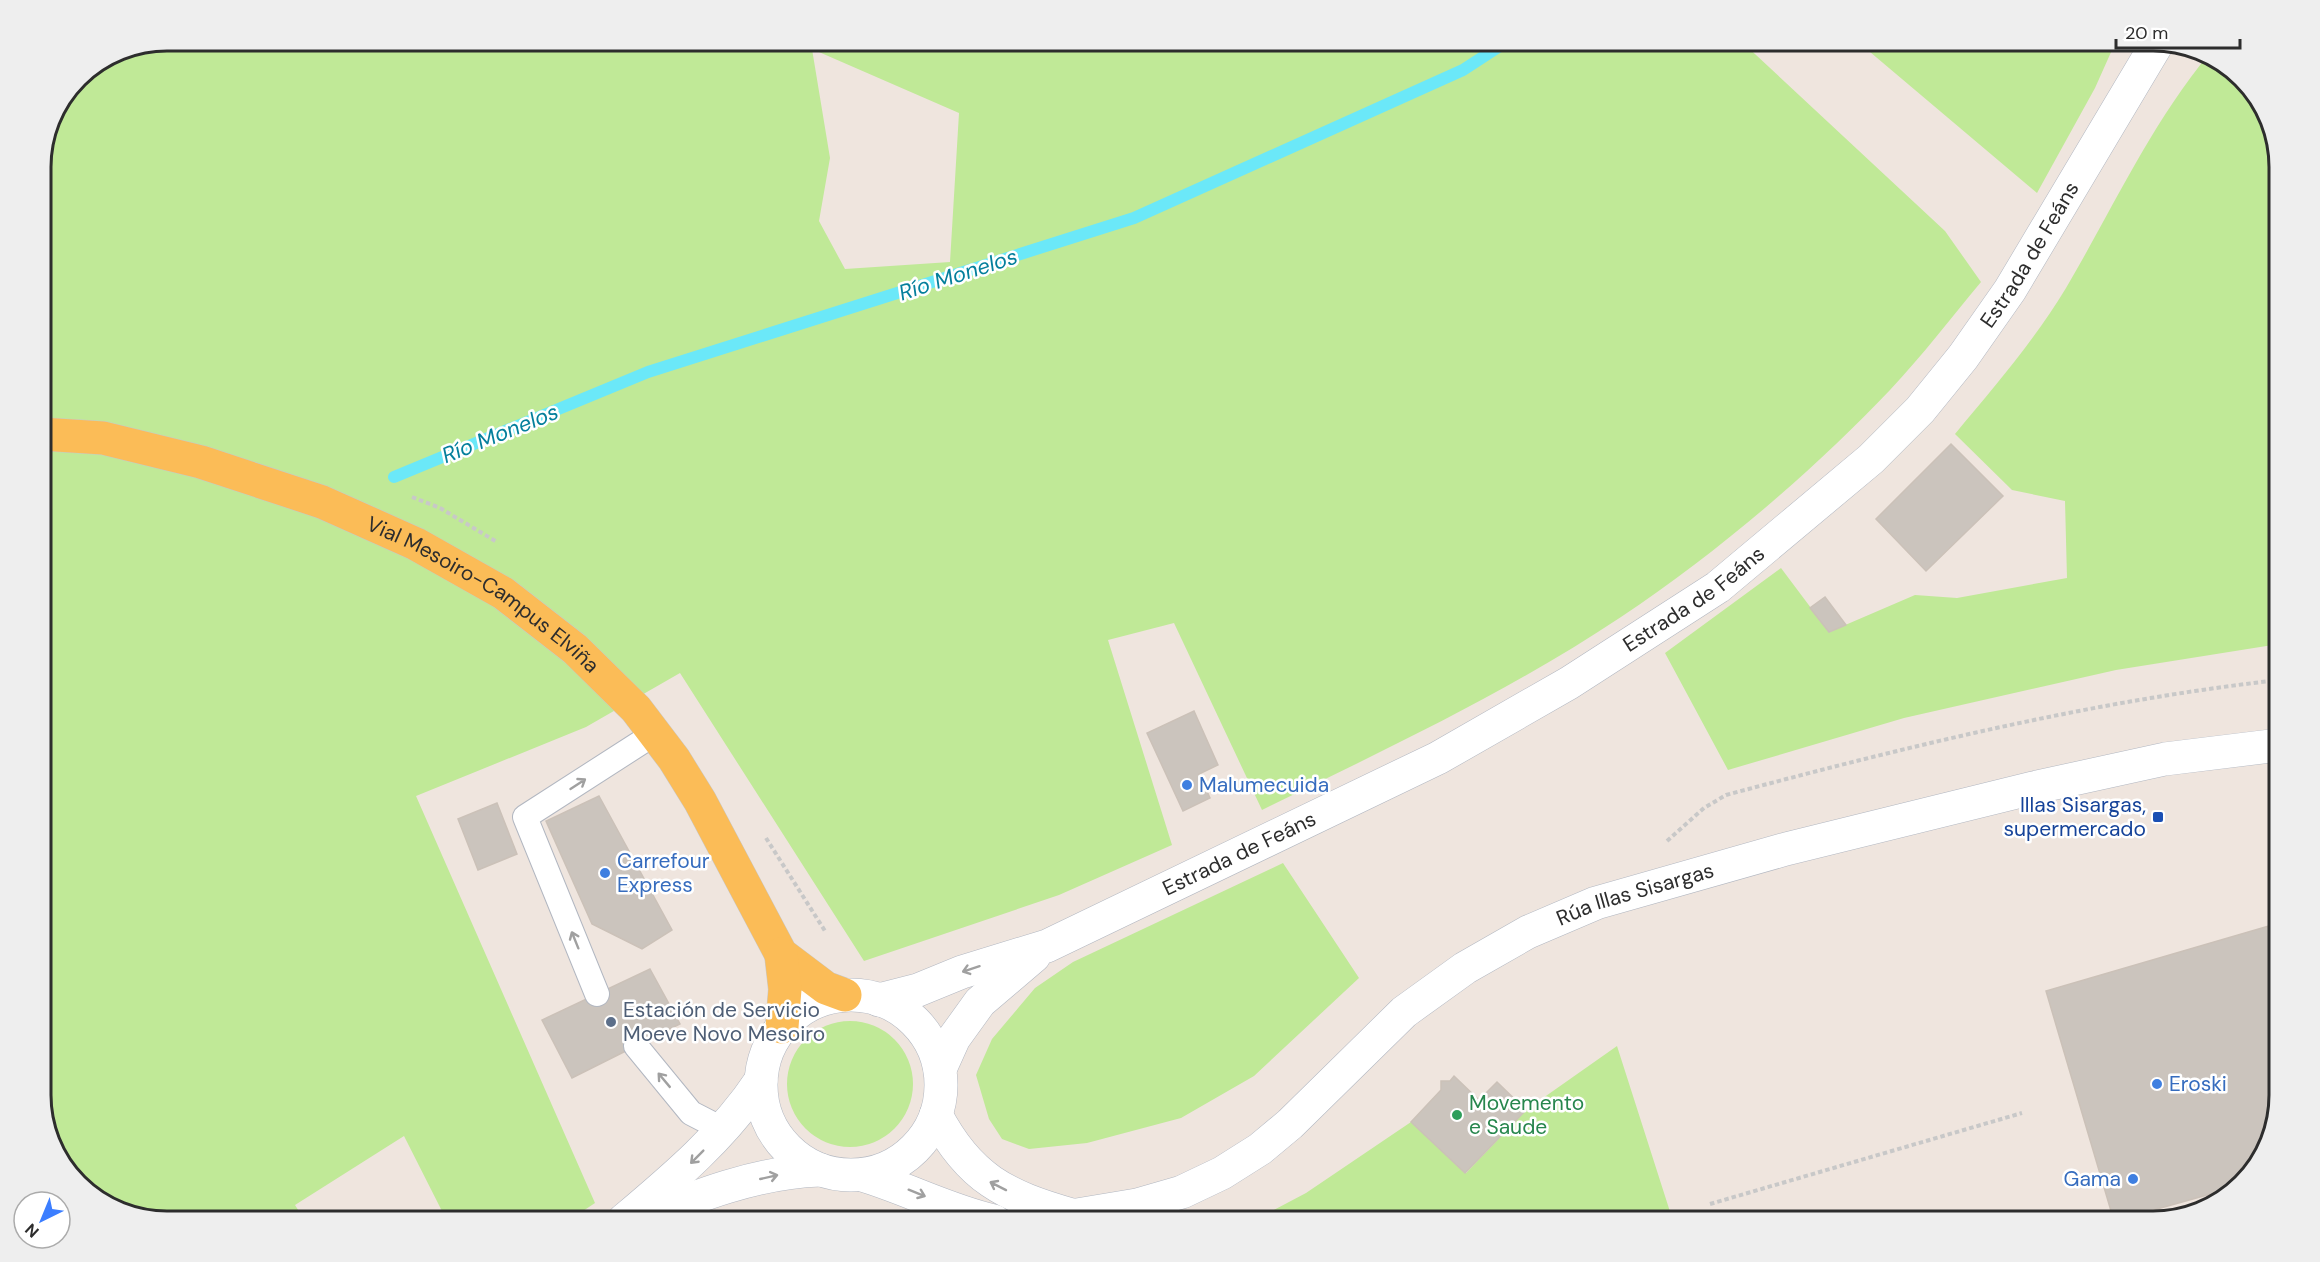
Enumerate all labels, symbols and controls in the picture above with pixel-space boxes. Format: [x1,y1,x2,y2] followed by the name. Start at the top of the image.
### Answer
[2116,12,2240,50] scale bar
[2125,21,2168,45] text: 20 m
[1974,176,2086,333] street label: Estrada de Feáns
[895,242,1021,307] water label: Río Monelos
[438,397,563,470] water label: Río Monelos
[362,510,605,679] street label: Vial Mesoiro-Campus Elviña
[1618,540,1771,659] street label: Estrada de Feáns
[1199,771,1329,799] place label: Malumecuida
[569,777,586,790] one-way arrow
[1180,778,1194,792] marker: Malumecuida
[2004,791,2146,843] place label: Illas Sisargas, supermercado
[1158,805,1321,902] street label: Estrada de Feáns
[2151,810,2165,824] marker: Illas Sisargas, supermercado
[617,847,710,899] place label: Carrefour Express
[1552,856,1717,932] street label: Rúa Illas Sisargas
[598,866,612,880] marker: Carrefour Express
[569,931,580,949] one-way arrow
[962,965,981,976] one-way arrow
[623,996,825,1048] place label: Estación de Servicio Moeve Novo Mesoiro
[604,1015,618,1029] marker: Estación de Servicio Moeve Novo Mesoiro
[2169,1070,2227,1098] place label: Eroski
[657,1073,671,1088] one-way arrow
[2150,1077,2164,1091] marker: Eroski
[1469,1089,1584,1141] place label: Movemento e Saude
[1450,1108,1464,1122] marker: Movemento e Saude
[690,1149,704,1164] one-way arrow
[2064,1165,2121,1193] place label: Gama
[759,1170,778,1182] one-way arrow
[2126,1172,2140,1186] marker: Gama
[990,1180,1008,1191] one-way arrow
[907,1188,926,1199] one-way arrow
[12,1190,72,1250] north arrow
[21,1219,44,1242] text: N

